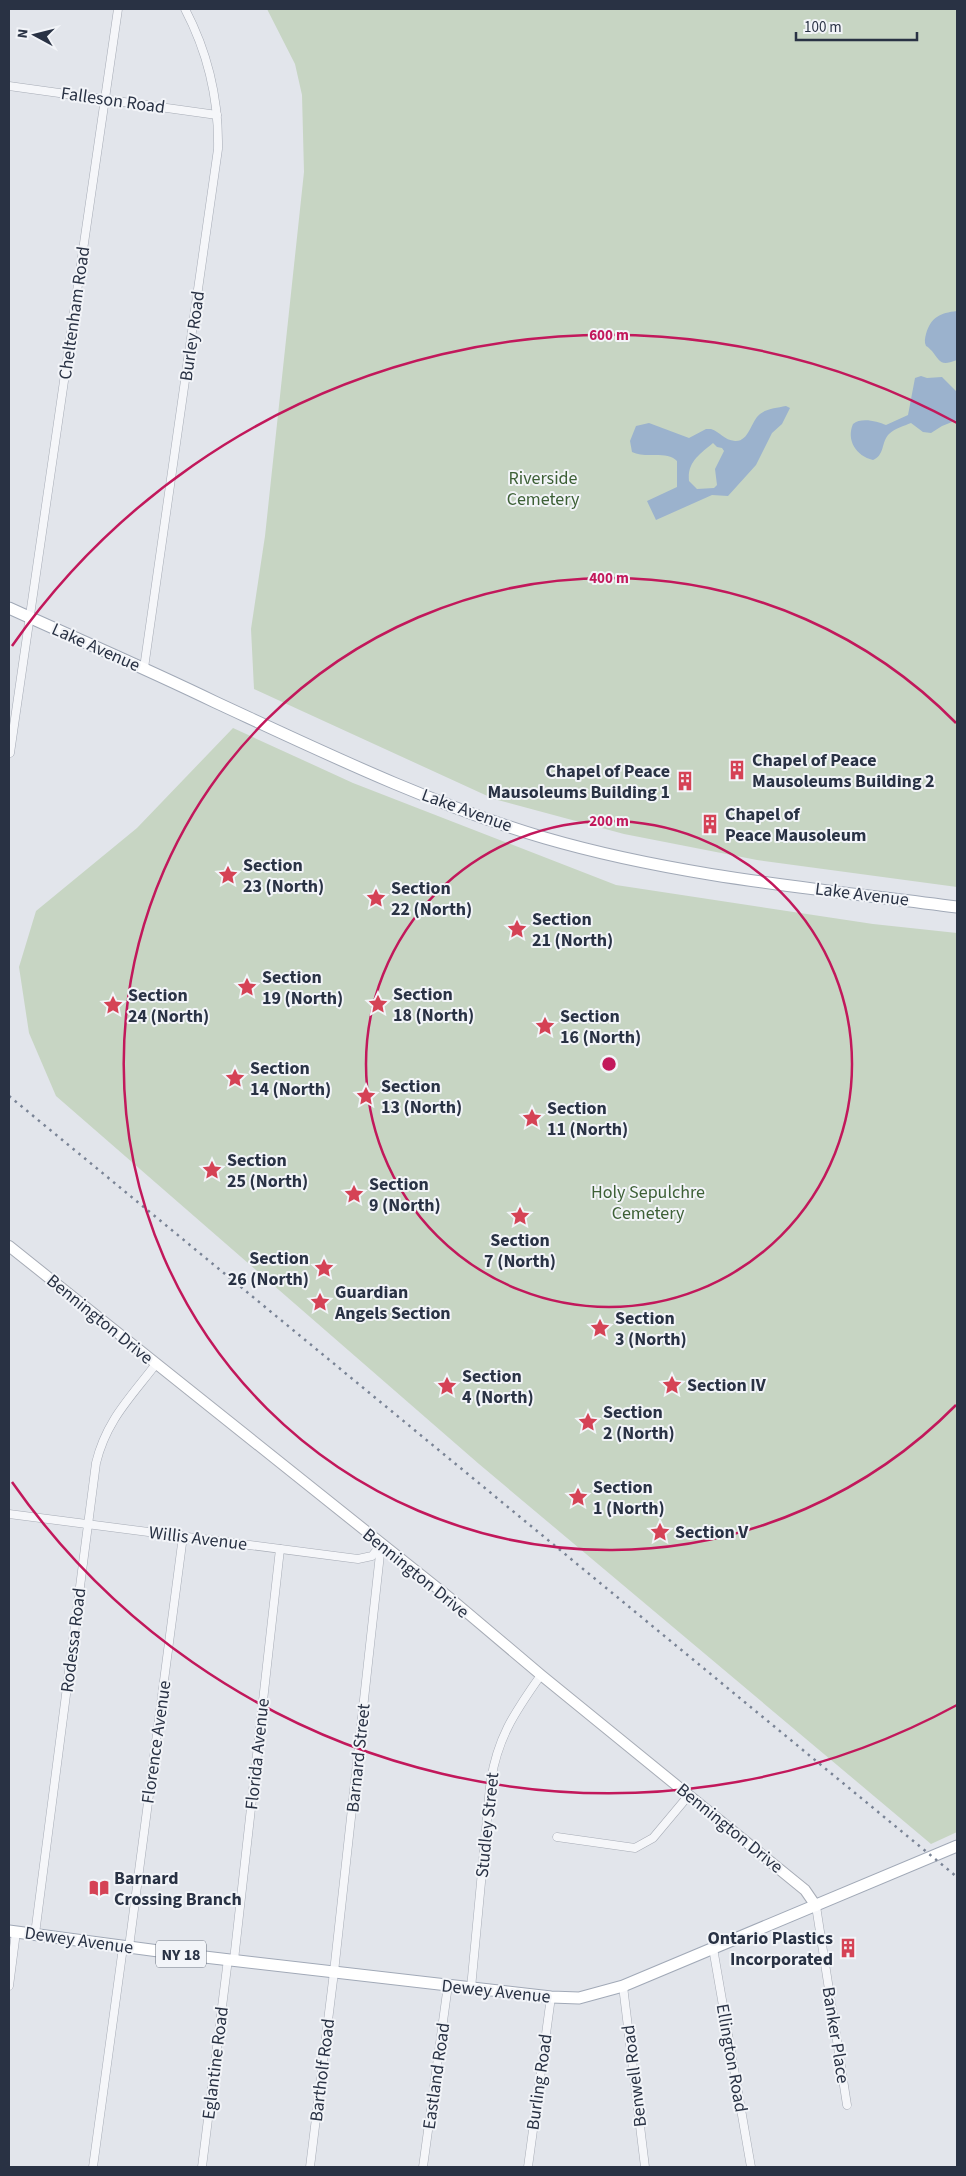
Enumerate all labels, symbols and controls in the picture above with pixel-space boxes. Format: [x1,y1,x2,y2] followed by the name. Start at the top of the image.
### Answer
[10,10,60,60] north arrow
[796,10,917,42] scale bar
[804,17,842,38] text: 100 m
[13,28,34,39] text: N
[59,81,167,120] street label: Falleson Road
[53,245,96,381] street label: Cheltenham Road
[174,289,211,383] street label: Burley Road
[589,325,629,346] text: 600 m
[507,466,580,512] park label: Riverside Cemetery
[589,568,629,589] text: 400 m
[48,617,144,678] street label: Lake Avenue
[752,748,935,794] place label: Chapel of Peace Mausoleums Building 2
[487,759,670,805] place label: Chapel of Peace Mausoleums Building 1
[726,759,748,781] building icon: Chapel of Peace Mausoleums Building 2
[674,770,696,792] building icon: Chapel of Peace Mausoleums Building 1
[418,783,516,838] street label: Lake Avenue
[725,802,866,848] place label: Chapel of Peace Mausoleum
[589,811,629,832] text: 200 m
[699,813,721,835] building icon: Chapel of Peace Mausoleum
[243,853,324,899] place label: Section 23 (North)
[217,864,239,886] place icon: Section 23 (North)
[391,876,472,922] place label: Section 22 (North)
[814,876,910,913] street label: Lake Avenue
[365,887,387,909] place icon: Section 22 (North)
[532,907,613,953] place label: Section 21 (North)
[506,918,528,940] place icon: Section 21 (North)
[262,965,343,1011] place label: Section 19 (North)
[236,976,258,998] place icon: Section 19 (North)
[393,982,474,1028] place label: Section 18 (North)
[128,983,209,1029] place label: Section 24 (North)
[367,993,389,1015] place icon: Section 18 (North)
[102,994,124,1016] place icon: Section 24 (North)
[560,1004,641,1050] place label: Section 16 (North)
[534,1015,556,1037] place icon: Section 16 (North)
[600,1055,618,1073] centre of rings
[250,1056,331,1102] place label: Section 14 (North)
[224,1067,246,1089] place icon: Section 14 (North)
[381,1074,462,1120] place label: Section 13 (North)
[355,1085,377,1107] place icon: Section 13 (North)
[547,1096,628,1142] place label: Section 11 (North)
[521,1107,543,1129] place icon: Section 11 (North)
[227,1148,308,1194] place label: Section 25 (North)
[201,1159,223,1181] place icon: Section 25 (North)
[369,1172,441,1218] place label: Section 9 (North)
[591,1180,705,1226] park label: Holy Sepulchre Cemetery
[343,1183,365,1205] place icon: Section 9 (North)
[509,1205,531,1227] place icon: Section 7 (North)
[484,1228,556,1274] place label: Section 7 (North)
[228,1246,309,1292] place label: Section 26 (North)
[313,1257,335,1279] place icon: Section 26 (North)
[41,1269,158,1370] street label: Bennington Drive
[334,1280,451,1326] place label: Guardian Angels Section
[309,1291,331,1313] place icon: Guardian Angels Section
[615,1306,687,1352] place label: Section 3 (North)
[589,1317,611,1339] place icon: Section 3 (North)
[462,1364,534,1410] place label: Section 4 (North)
[687,1373,767,1398] place label: Section IV
[661,1374,683,1396] place icon: Section IV
[436,1375,458,1397] place icon: Section 4 (North)
[603,1400,675,1446] place label: Section 2 (North)
[577,1411,599,1433] place icon: Section 2 (North)
[593,1475,665,1521] place label: Section 1 (North)
[567,1486,589,1508] place icon: Section 1 (North)
[147,1520,249,1557] street label: Willis Avenue
[675,1520,749,1545] place label: Section V
[649,1521,671,1543] place icon: Section V
[357,1523,474,1624] street label: Bennington Drive
[55,1586,92,1694] street label: Rodessa Road
[135,1679,178,1805] street label: Florence Avenue
[239,1697,276,1811] street label: Florida Avenue
[340,1702,377,1814] street label: Barnard Street
[470,1771,505,1879] street label: Studley Street
[671,1778,788,1879] street label: Bennington Drive
[114,1866,242,1912] place label: Barnard Crossing Branch
[88,1877,110,1899] library icon: Barnard Crossing Branch
[23,1920,135,1961] street label: Dewey Avenue
[707,1926,833,1972] place label: Ontario Plastics Incorporated
[837,1937,859,1959] building icon: Ontario Plastics Incorporated
[156,1940,206,1968] road number: NY 18
[440,1973,552,2010] street label: Dewey Avenue
[816,1985,855,2085] street label: Banker Place
[710,2002,753,2114] street label: Ellington Road
[196,2005,235,2121] street label: Eglantine Road
[304,2017,341,2123] street label: Bartholf Road
[417,2021,456,2131] street label: Eastland Road
[616,2024,653,2128] street label: Benwell Road
[520,2032,559,2132] street label: Burling Road

